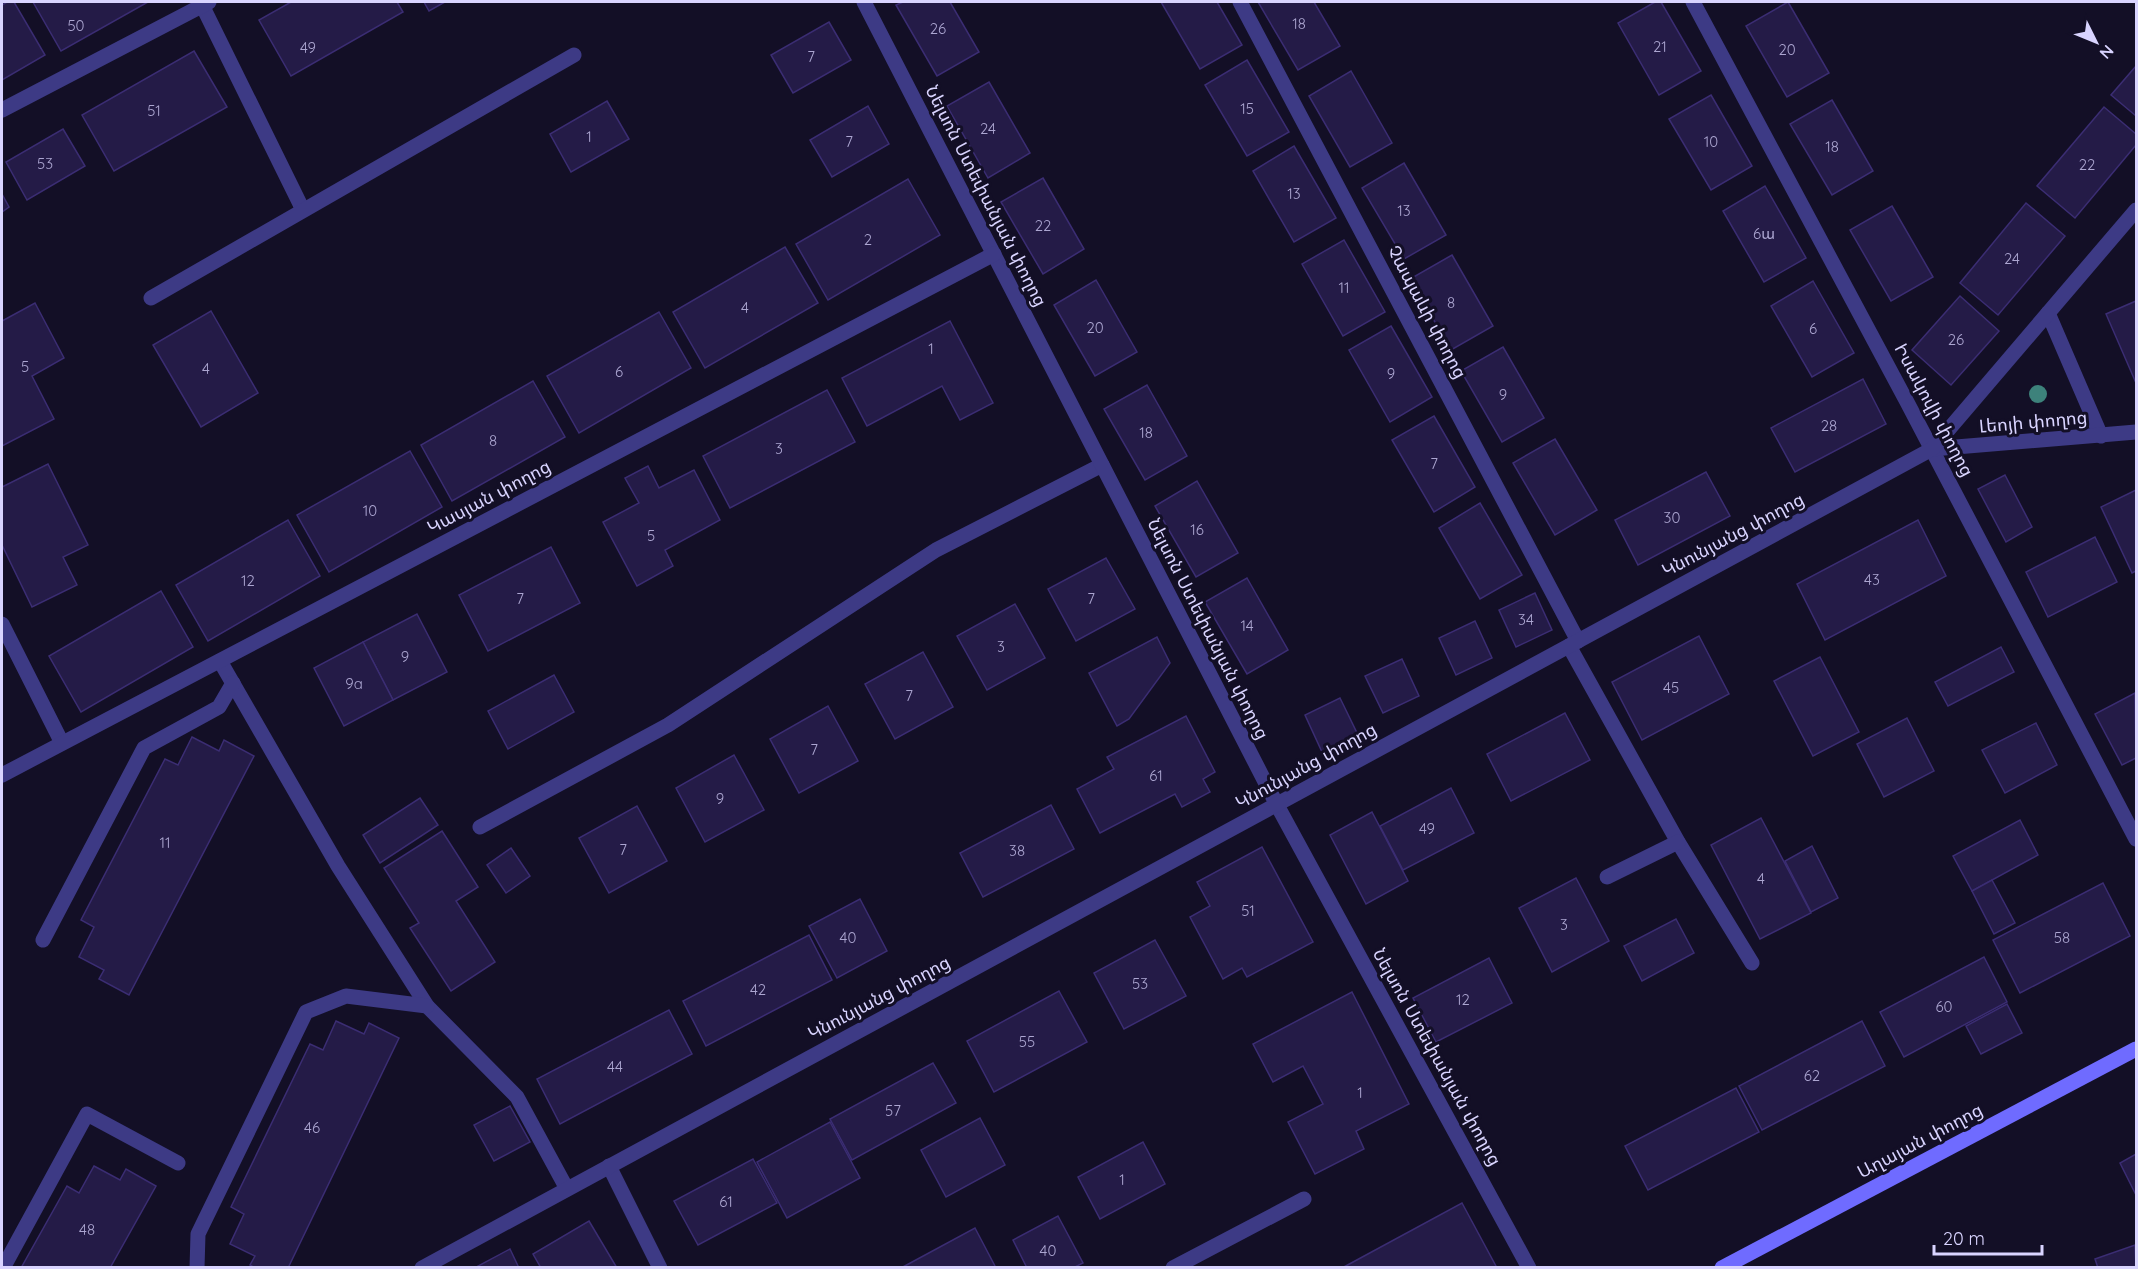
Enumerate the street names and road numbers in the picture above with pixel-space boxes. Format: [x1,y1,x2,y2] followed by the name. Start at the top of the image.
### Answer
[921,81,1052,310] street label: Նելսոն Ստեփանյան փողոց
[1383,241,1472,382] street label: Չապաևի փողոց
[1890,339,1979,480] street label: Իսակովի փողոց
[1978,405,2088,438] street label: Լեոյի փողոց
[423,454,554,539] street label: Կասյան փողոց
[1658,487,1808,582] street label: Կնունյանց փողոց
[1143,514,1274,743] street label: Նելսոն Ստեփանյան փողոց
[1231,717,1380,814] street label: Կնունյանց փողոց
[1368,944,1507,1170] street label: Նելսոն Ստեփանյան փողոց
[804,950,954,1045] street label: Կնունյանց փողոց
[1853,1098,1986,1183] street label: Աղայան փողոց

